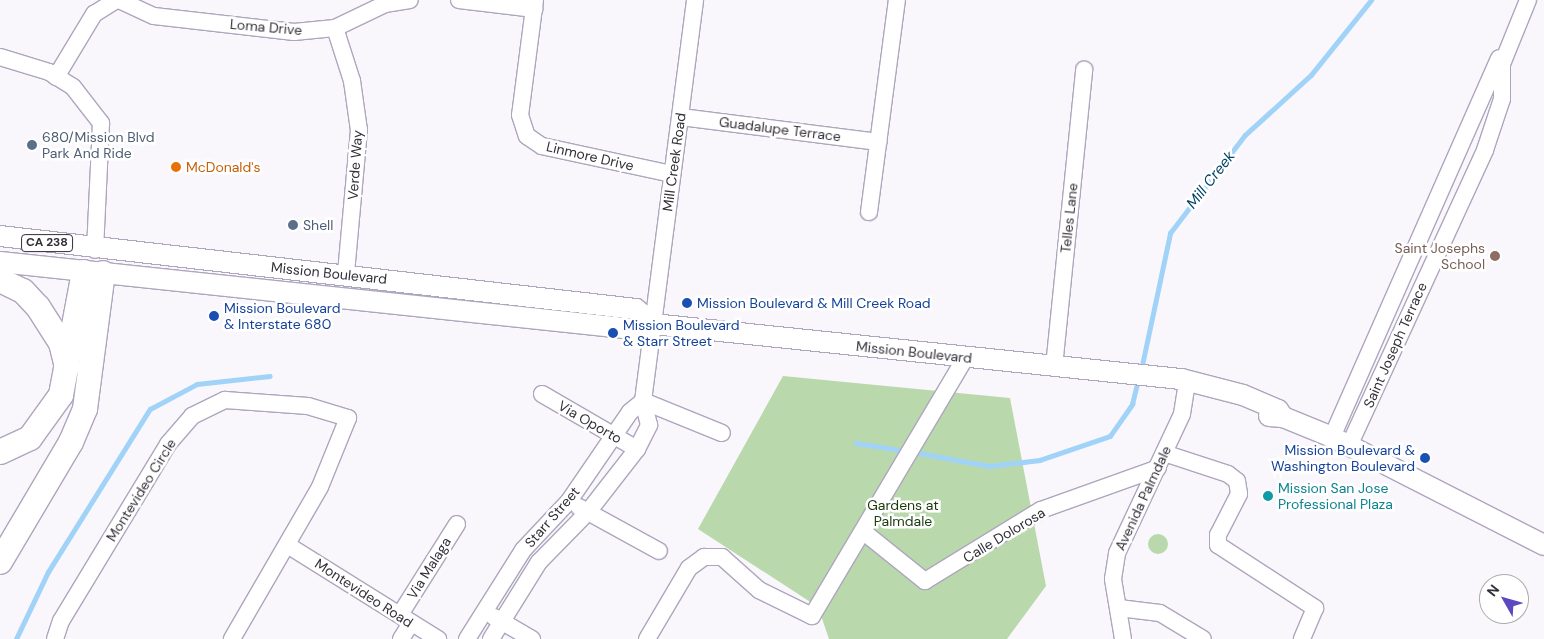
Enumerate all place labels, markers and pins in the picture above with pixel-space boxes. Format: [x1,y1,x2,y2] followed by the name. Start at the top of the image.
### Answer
[42,129,155,162] place label: 680/Mission Blvd Park And Ride
[26,139,38,151] marker: 680/Mission Blvd Park And Ride
[186,159,261,175] place label: McDonald's
[170,161,182,173] marker: McDonald's
[303,217,333,233] place label: Shell
[287,219,299,231] marker: Shell
[1395,240,1485,272] place label: Saint Josephs School
[1489,250,1501,262] marker: Saint Josephs School
[697,295,931,311] place label: Mission Boulevard & Mill Creek Road
[681,297,693,309] marker: Mission Boulevard & Mill Creek Road
[224,300,341,332] place label: Mission Boulevard & Interstate 680
[208,310,220,322] marker: Mission Boulevard & Interstate 680
[623,317,740,350] place label: Mission Boulevard & Starr Street
[607,327,619,339] marker: Mission Boulevard & Starr Street
[1271,442,1415,474] place label: Mission Boulevard & Washington Boulevard
[1419,452,1431,464] marker: Mission Boulevard & Washington Boulevard
[1278,480,1393,512] place label: Mission San Jose Professional Plaza
[1262,490,1274,502] marker: Mission San Jose Professional Plaza

